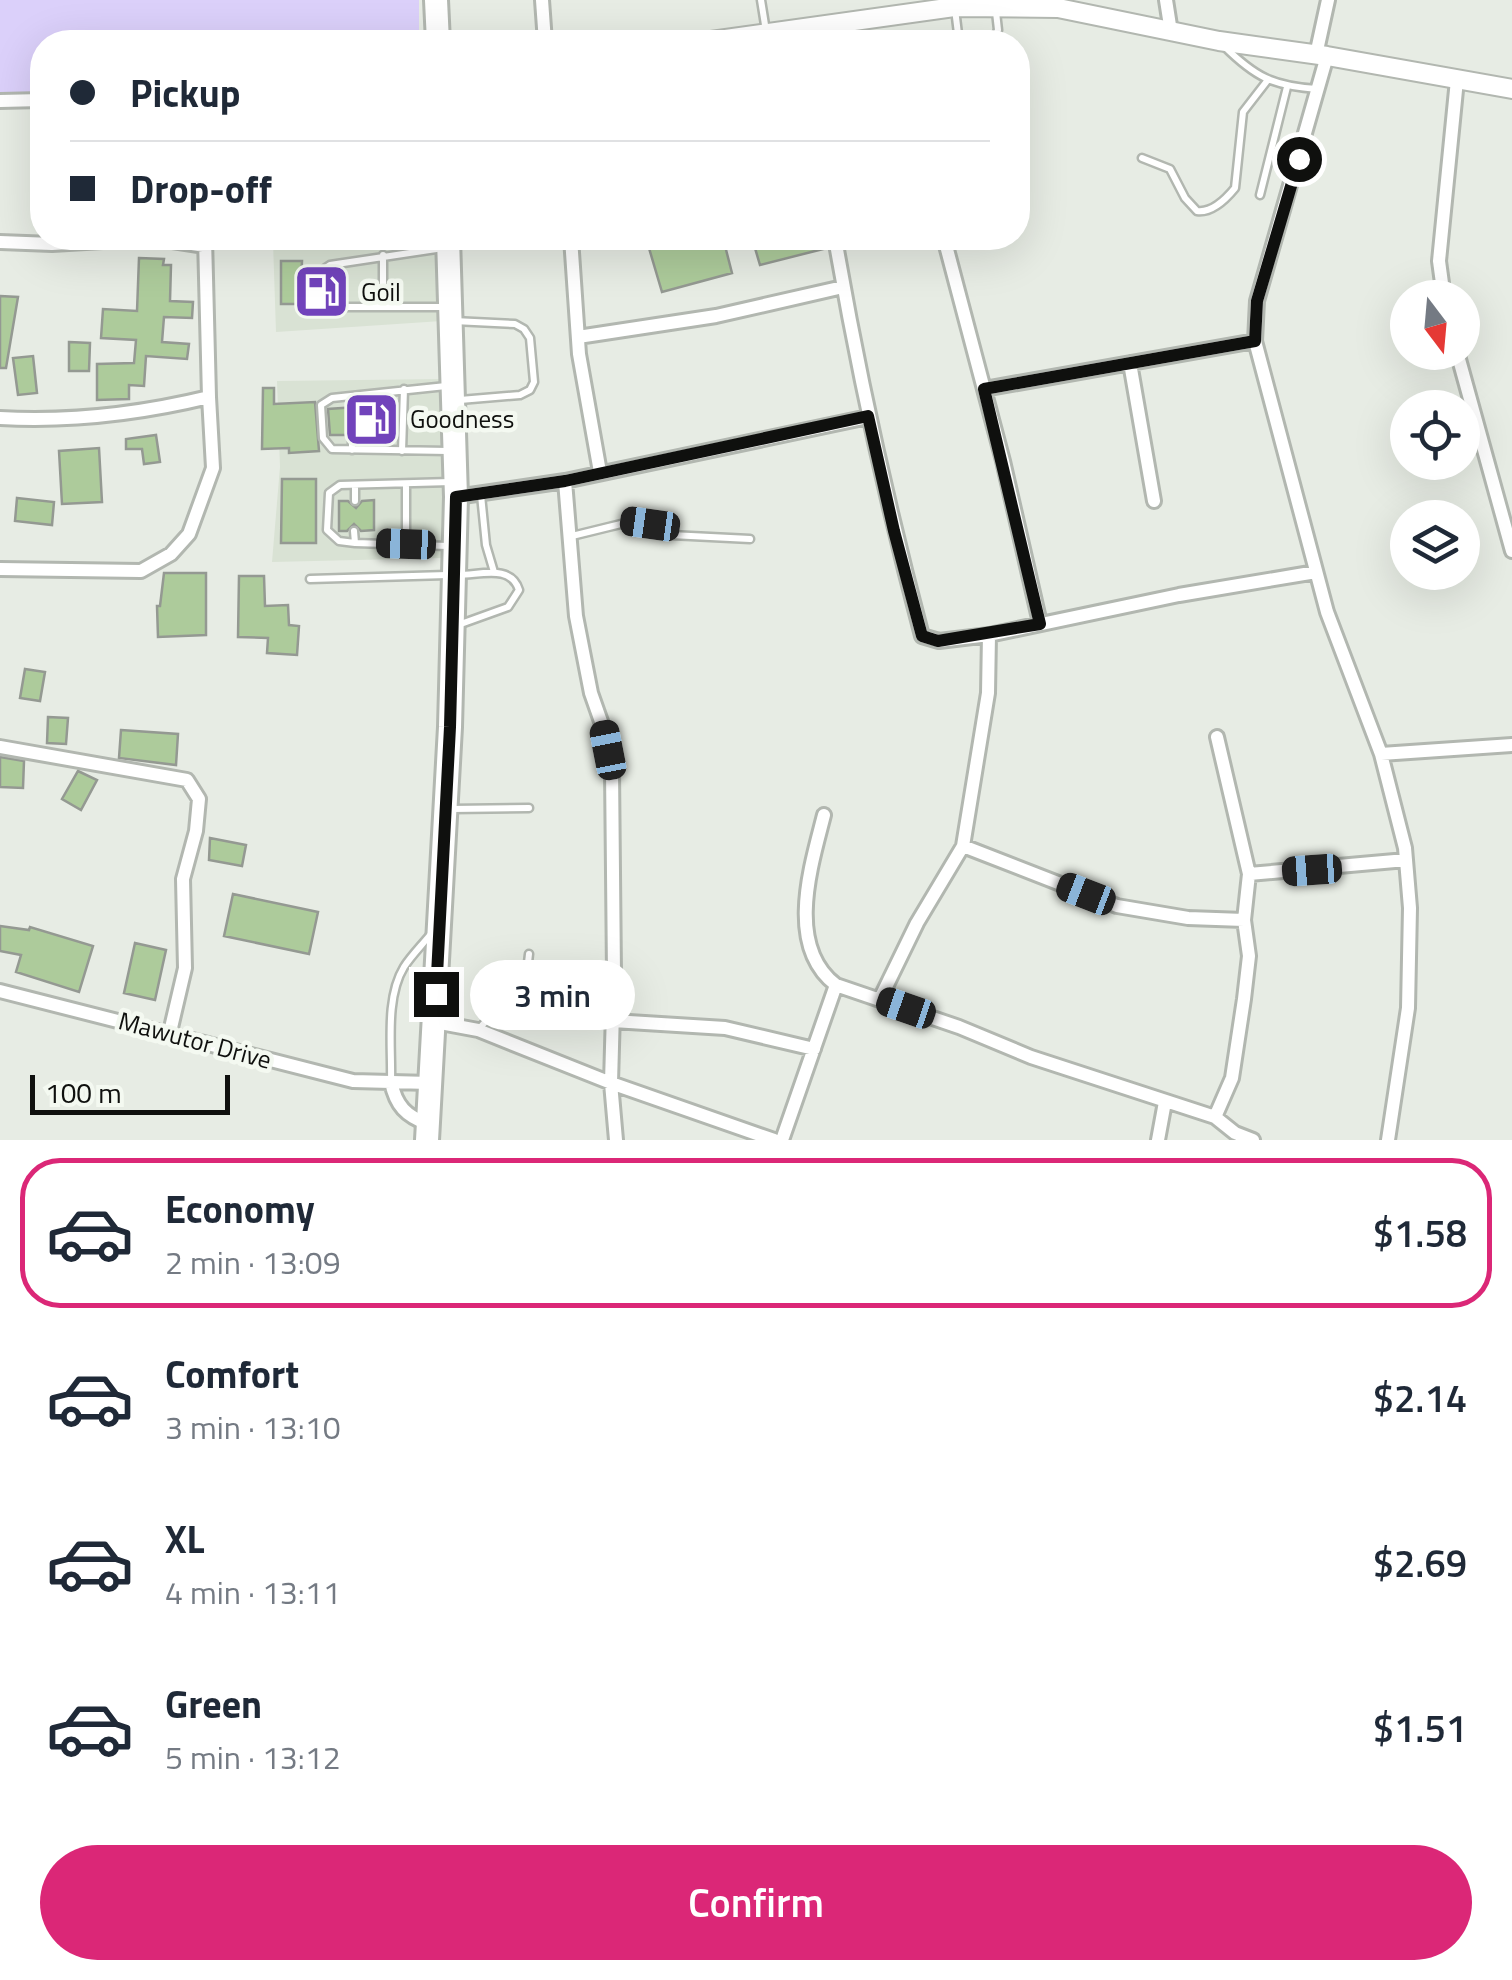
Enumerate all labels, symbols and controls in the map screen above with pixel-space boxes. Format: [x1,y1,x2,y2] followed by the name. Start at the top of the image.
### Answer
[130,64,240,122] text: Pickup
[1277,137,1322,182] route start
[130,160,272,218] text: Drop-off
[292,262,352,322] fuel station icon: Goil
[361,273,401,311] place label: Goil
[1390,280,1480,370] north arrow
[1390,280,1480,590] map controls
[341,389,401,449] fuel station icon: Goodness
[1390,390,1480,480] button: locate
[410,400,514,438] place label: Goodness
[1390,500,1480,590] button: layers
[618,505,682,543] car
[375,528,437,560] car
[588,718,628,782] car
[1281,853,1343,887] car
[1053,869,1119,919] car
[471,959,636,1029] callout: 3 min
[514,971,591,1019] text: 3 min
[414,972,459,1017] route end
[873,984,939,1032] car
[114,1001,276,1079] street label: Mawutor Drive
[30,1070,230,1114] scale bar
[45,1071,122,1114] text: 100 m
[165,1180,315,1238] text: Economy
[45,1188,135,1278] icon: car
[1373,1204,1467,1262] text: $1.58
[165,1238,341,1286] text: 2 min · 13:09
[165,1345,299,1403] text: Comfort
[45,1353,135,1443] icon: car
[1373,1369,1467,1427] text: $2.14
[165,1403,341,1451] text: 3 min · 13:10
[165,1510,205,1568] text: XL
[45,1518,135,1608] icon: car
[1373,1534,1467,1592] text: $2.69
[165,1568,341,1616] text: 4 min · 13:11
[165,1675,262,1733] text: Green
[45,1683,135,1773] icon: car
[1373,1699,1467,1757] text: $1.51
[165,1733,341,1781] text: 5 min · 13:12
[40,1845,1472,1960] button: Confirm

